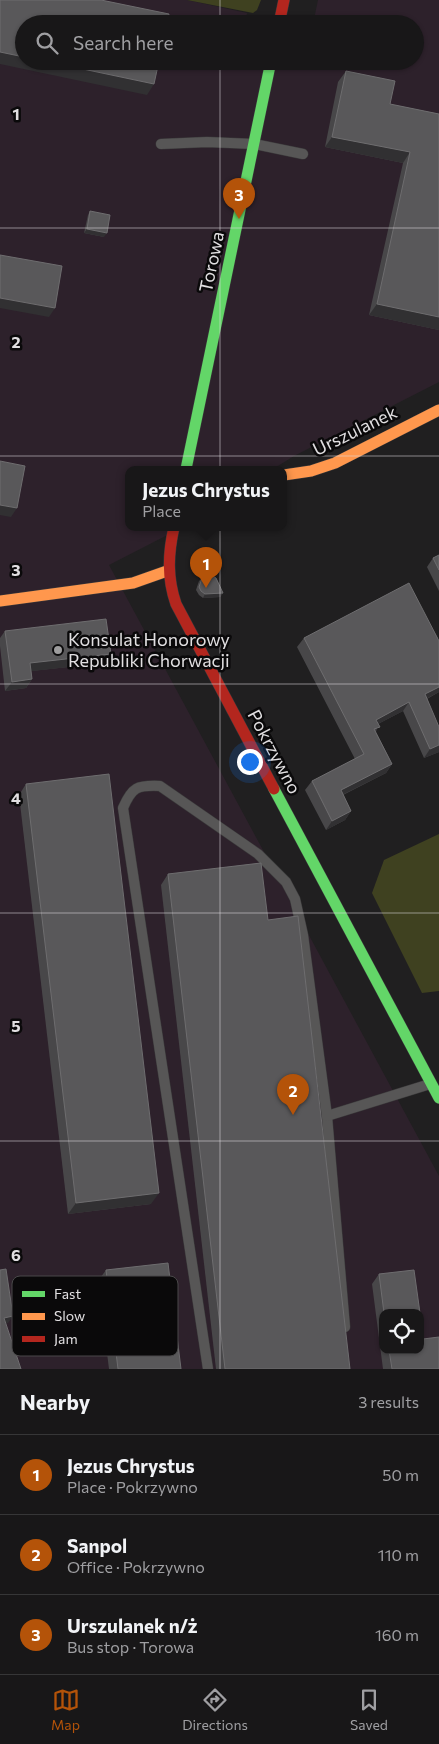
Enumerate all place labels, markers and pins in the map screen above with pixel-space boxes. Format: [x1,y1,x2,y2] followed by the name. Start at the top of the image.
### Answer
[223,178,255,219] pin: 3
[190,547,222,588] pin: 1
[68,628,230,671] place label: Konsulat Honorowy Republiki Chorwacji
[52,644,64,656] marker: Konsulat Honorowy Republiki Chorwacji
[277,1074,309,1115] pin: 2

